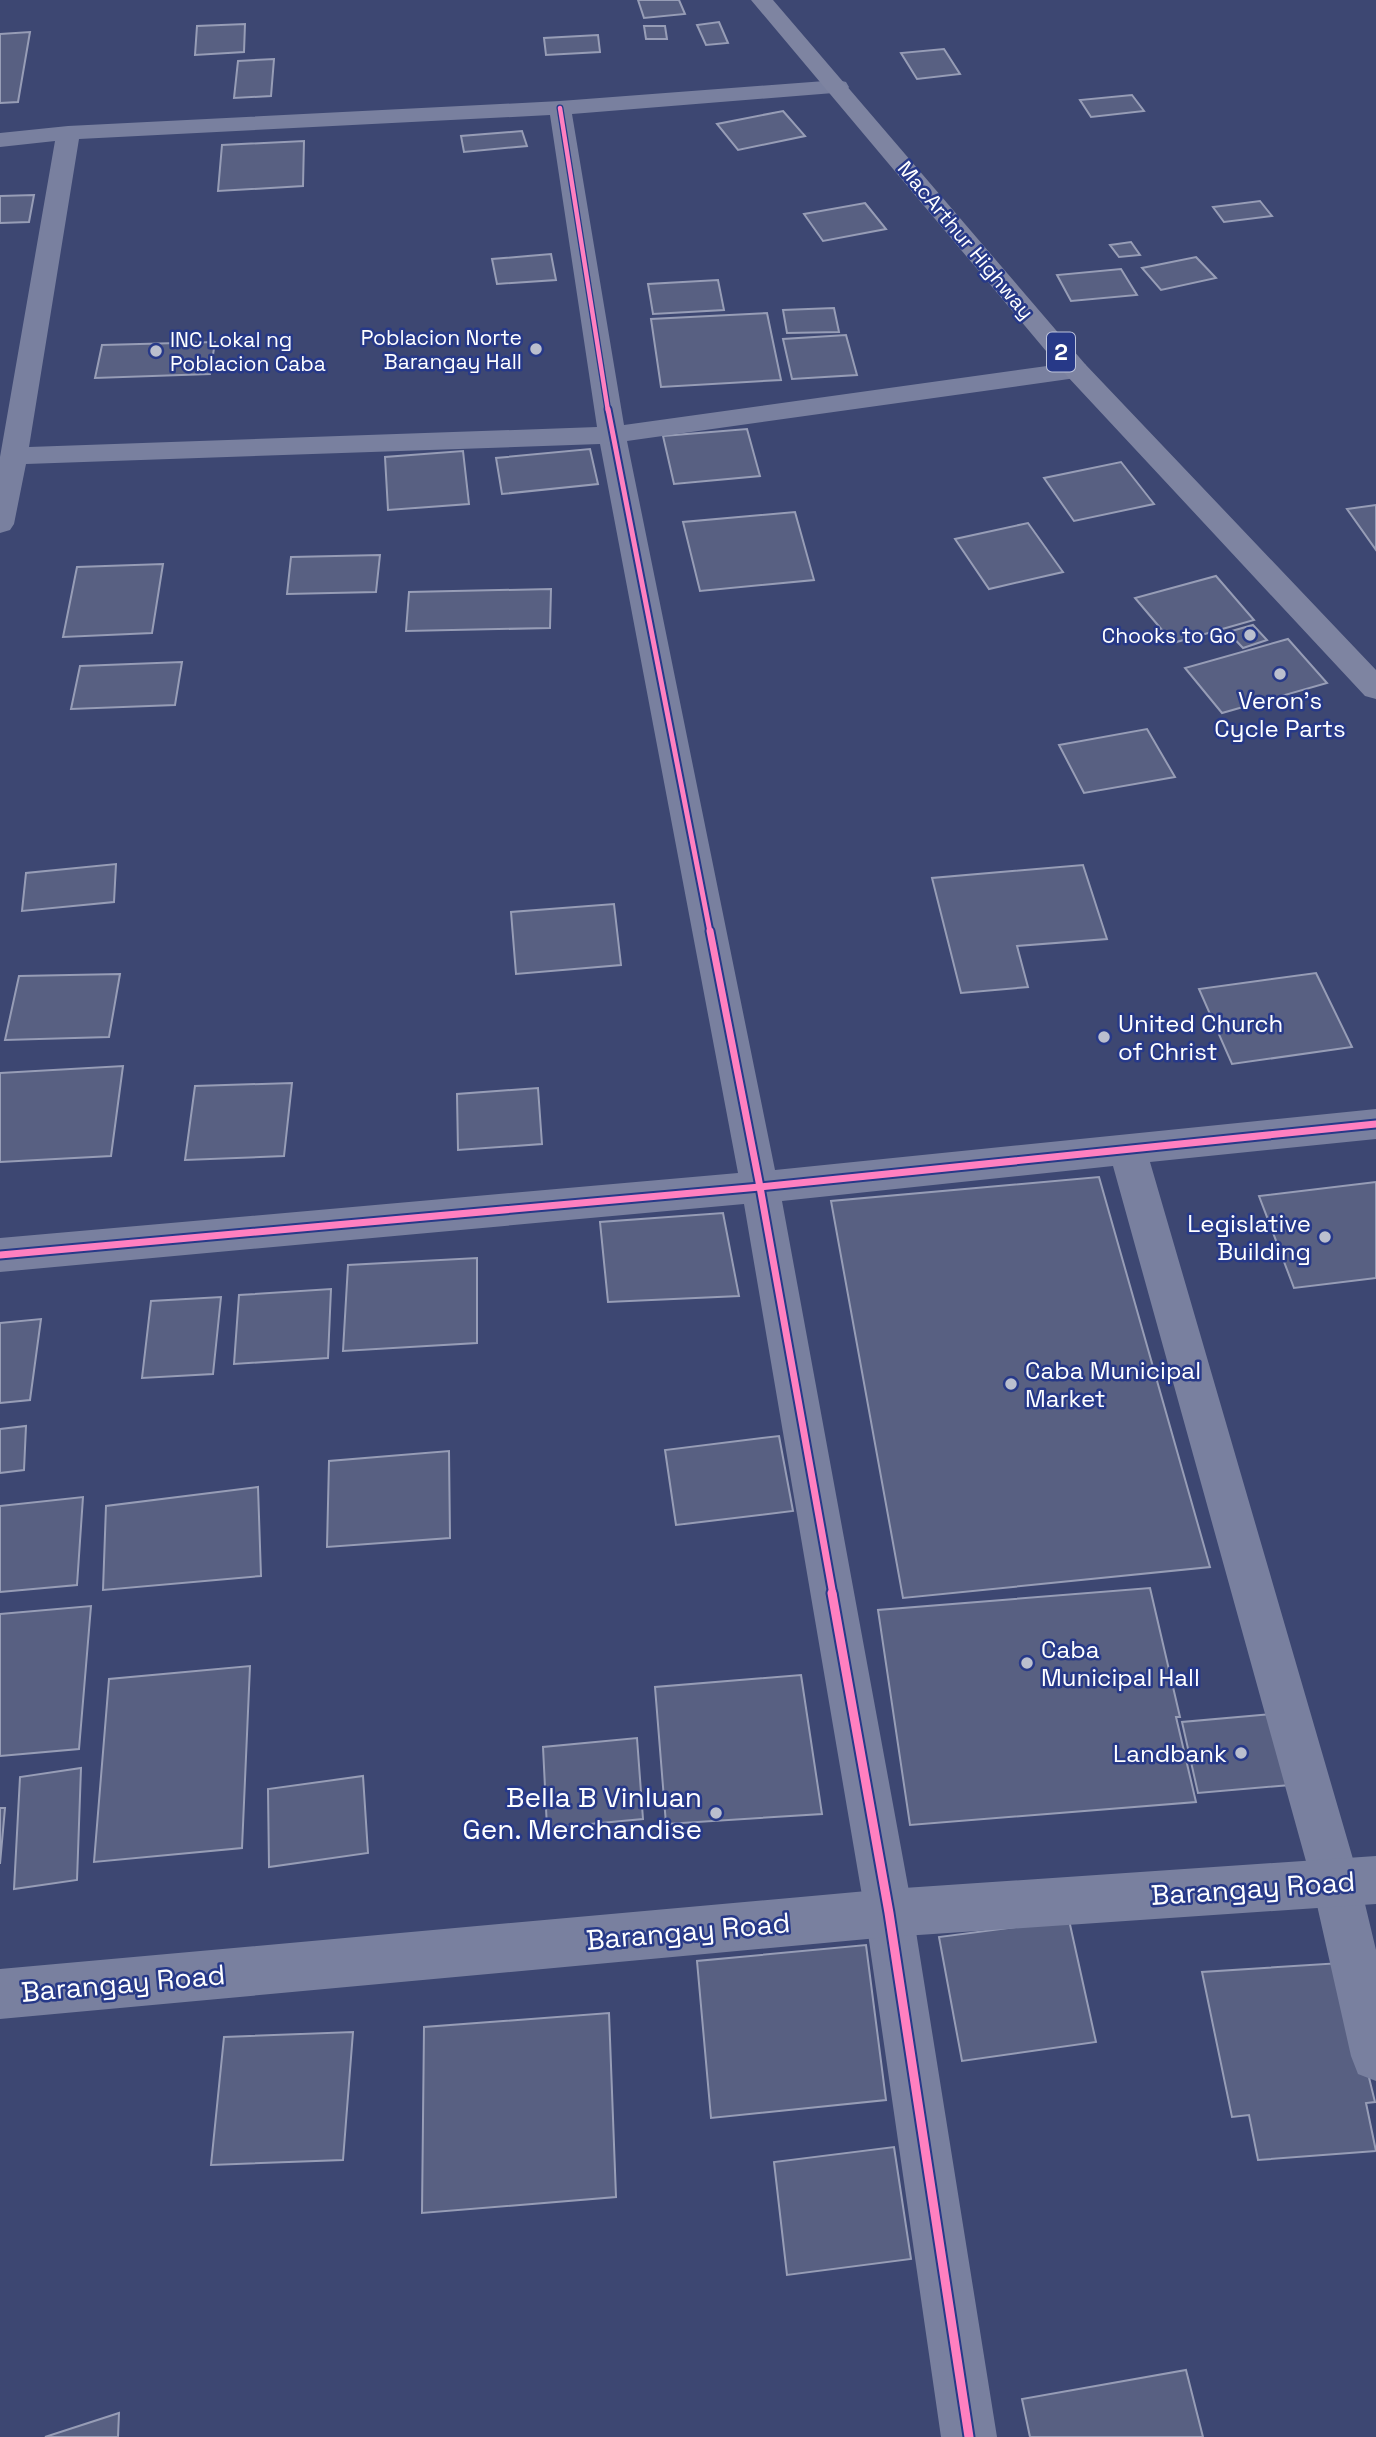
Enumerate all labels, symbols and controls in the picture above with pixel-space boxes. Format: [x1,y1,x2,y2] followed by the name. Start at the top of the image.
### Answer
[892,155,1040,325] street label: MacArthur Highway
[361,324,522,375] place label: Poblacion Norte Barangay Hall
[170,326,326,377] place label: INC Lokal ng Poblacion Caba
[1047,332,1075,372] road number: 2
[528,341,544,357] marker: Poblacion Norte Barangay Hall
[148,343,164,359] marker: INC Lokal ng Poblacion Caba
[1102,622,1236,649] place label: Chooks to Go
[1242,627,1258,643] marker: Chooks to Go
[1272,666,1288,682] marker: Veron's Cycle Parts
[1214,685,1346,744] place label: Veron's Cycle Parts
[1118,1008,1283,1067] place label: United Church of Christ
[1096,1029,1112,1045] marker: United Church of Christ
[1187,1208,1311,1267] place label: Legislative Building
[1317,1229,1333,1245] marker: Legislative Building
[1025,1355,1201,1414] place label: Caba Municipal Market
[1003,1376,1019,1392] marker: Caba Municipal Market
[1041,1634,1200,1693] place label: Caba Municipal Hall
[1019,1655,1035,1671] marker: Caba Municipal Hall
[1113,1738,1227,1769] place label: Landbank
[1233,1745,1249,1761] marker: Landbank
[462,1779,702,1847] place label: Bella B Vinluan Gen. Merchandise
[708,1805,724,1821] marker: Bella B Vinluan Gen. Merchandise
[1150,1863,1356,1913] street label: Barangay Road
[584,1904,792,1958] street label: Barangay Road
[19,1956,227,2010] street label: Barangay Road

